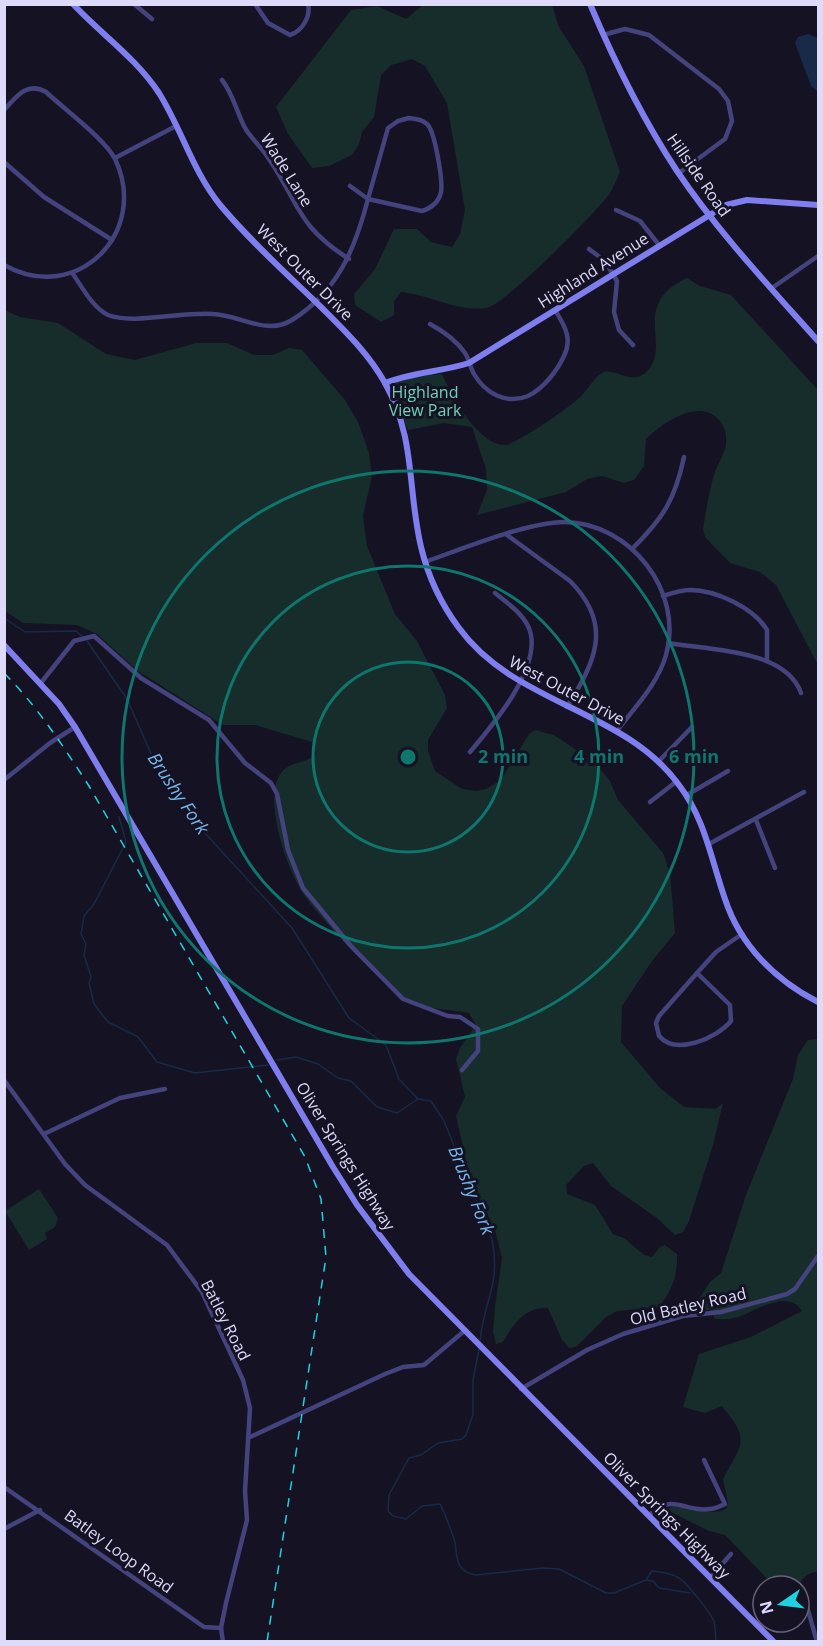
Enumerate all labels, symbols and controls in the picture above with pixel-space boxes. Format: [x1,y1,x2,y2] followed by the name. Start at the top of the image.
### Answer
[256,129,318,211] street label: Wade Lane
[662,129,736,221] street label: Hillside Road
[252,219,358,325] street label: West Outer Drive
[533,227,653,313] street label: Highland Avenue
[389,381,462,421] park label: Highland View Park
[505,650,629,730] street label: West Outer Drive
[478,744,528,768] text: 2 min
[574,744,624,768] text: 4 min
[669,744,719,768] text: 6 min
[143,747,216,840] water label: Brushy Fork
[398,747,418,767] centre of rings
[291,1078,401,1235] street label: Oliver Springs Highway
[443,1142,501,1239] water label: Brushy Fork
[196,1276,256,1364] street label: Batley Road
[628,1282,748,1330] street label: Old Batley Road
[599,1447,736,1584] street label: Oliver Springs Highway
[60,1504,178,1598] street label: Batley Loop Road
[751,1574,811,1634] north arrow
[754,1599,779,1617] text: N

